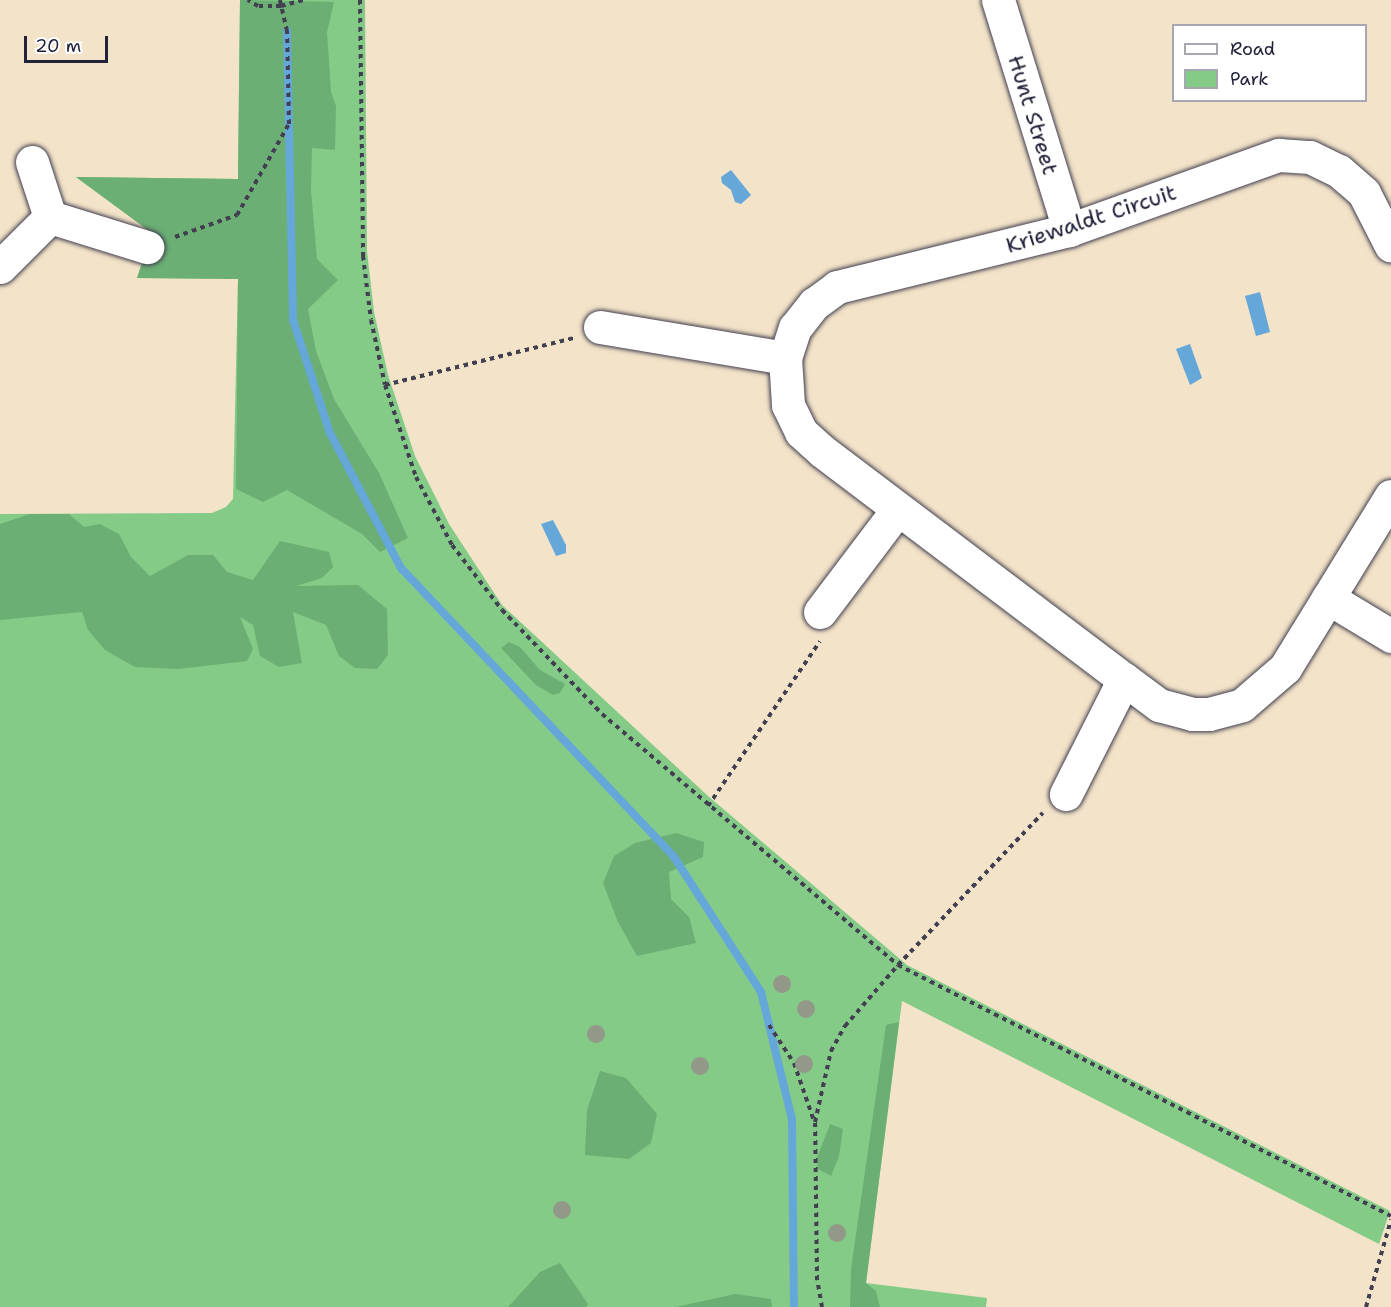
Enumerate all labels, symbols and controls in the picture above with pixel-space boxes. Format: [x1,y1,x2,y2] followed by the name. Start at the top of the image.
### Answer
[27,24,111,62] scale bar
[1172,24,1367,102] legend
[35,34,81,58] text: 20 m
[1230,37,1275,61] text: Road
[1002,52,1064,178] street label: Hunt Street
[1230,67,1269,91] text: Park
[1002,179,1180,259] street label: Kriewaldt Circuit

